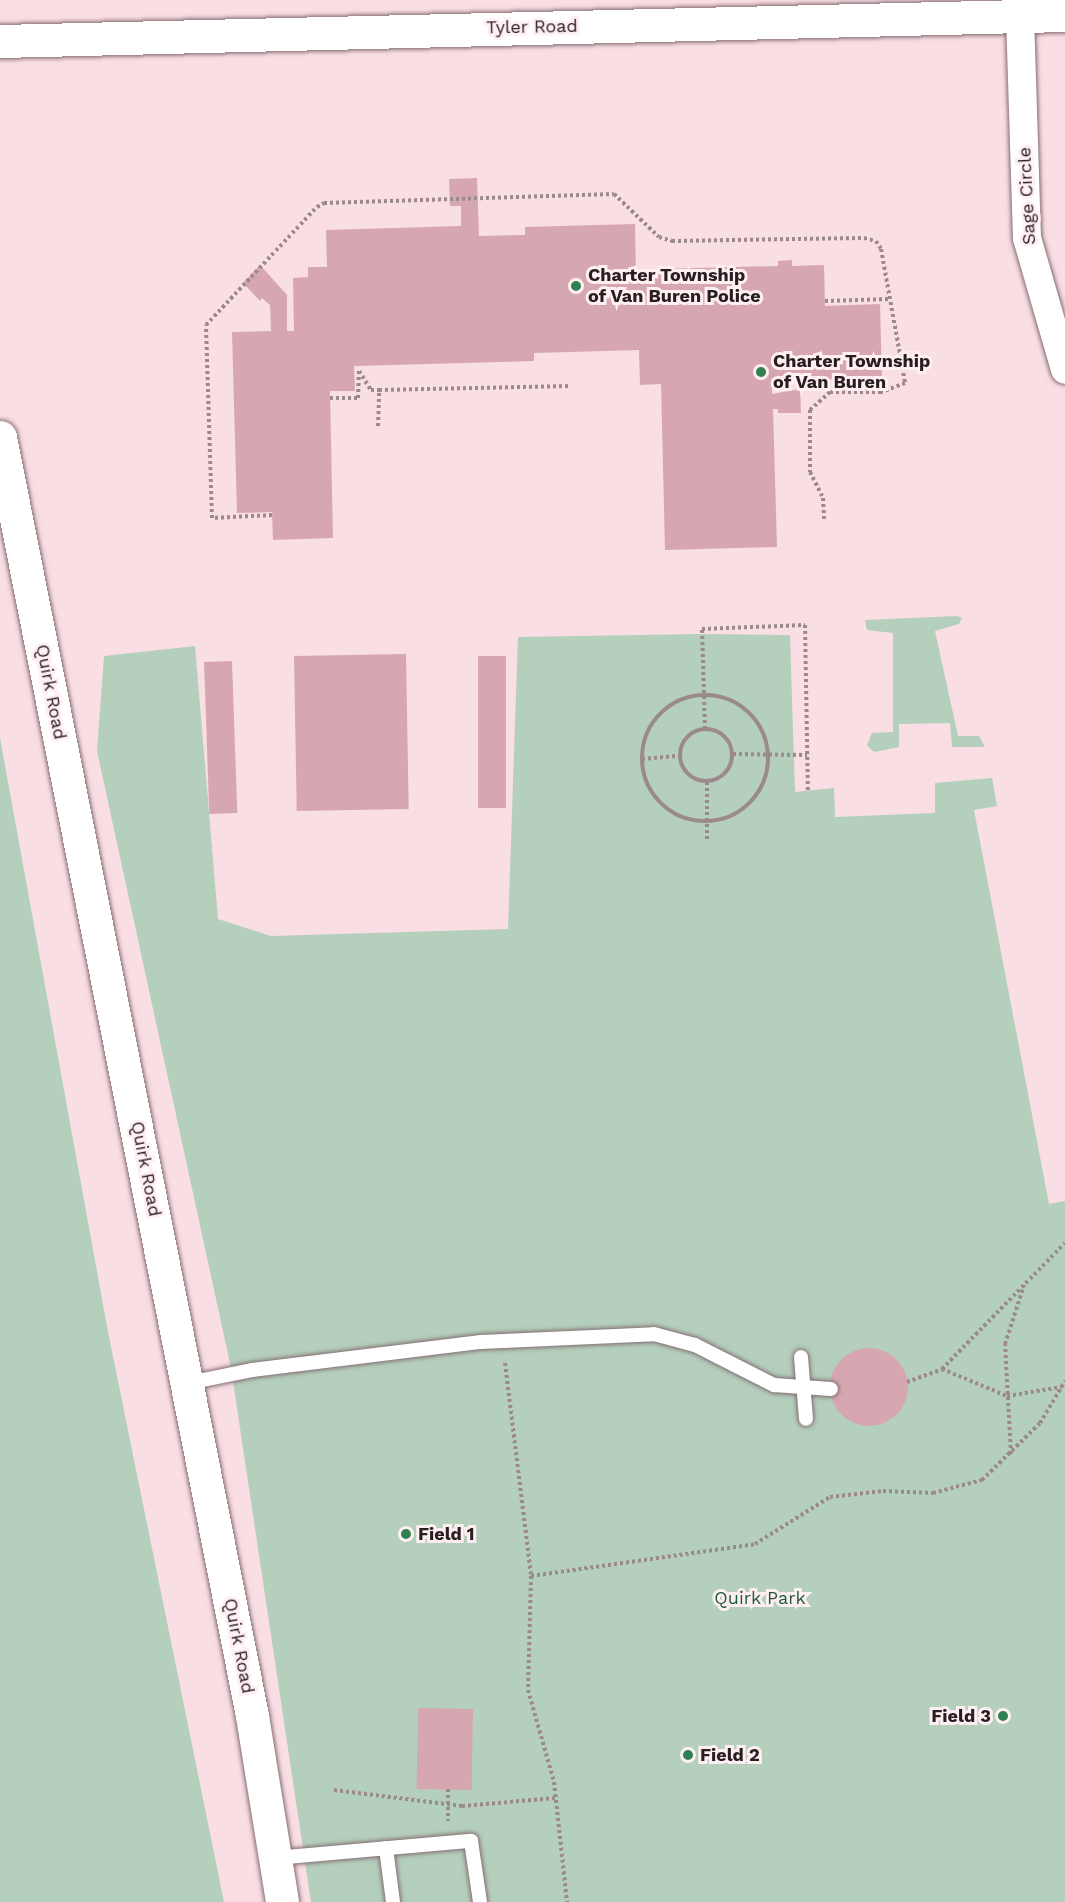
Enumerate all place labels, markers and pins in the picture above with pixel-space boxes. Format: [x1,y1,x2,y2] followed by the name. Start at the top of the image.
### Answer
[588,265,761,308] place label: Charter Township of Van Buren Police
[569,279,583,293] marker: Charter Township of Van Buren Police
[773,351,931,394] place label: Charter Township of Van Buren
[754,365,768,379] marker: Charter Township of Van Buren
[418,1523,475,1545] place label: Field 1
[399,1527,413,1541] marker: Field 1
[931,1705,991,1727] place label: Field 3
[996,1709,1010,1723] marker: Field 3
[700,1744,760,1766] place label: Field 2
[681,1748,695,1762] marker: Field 2

